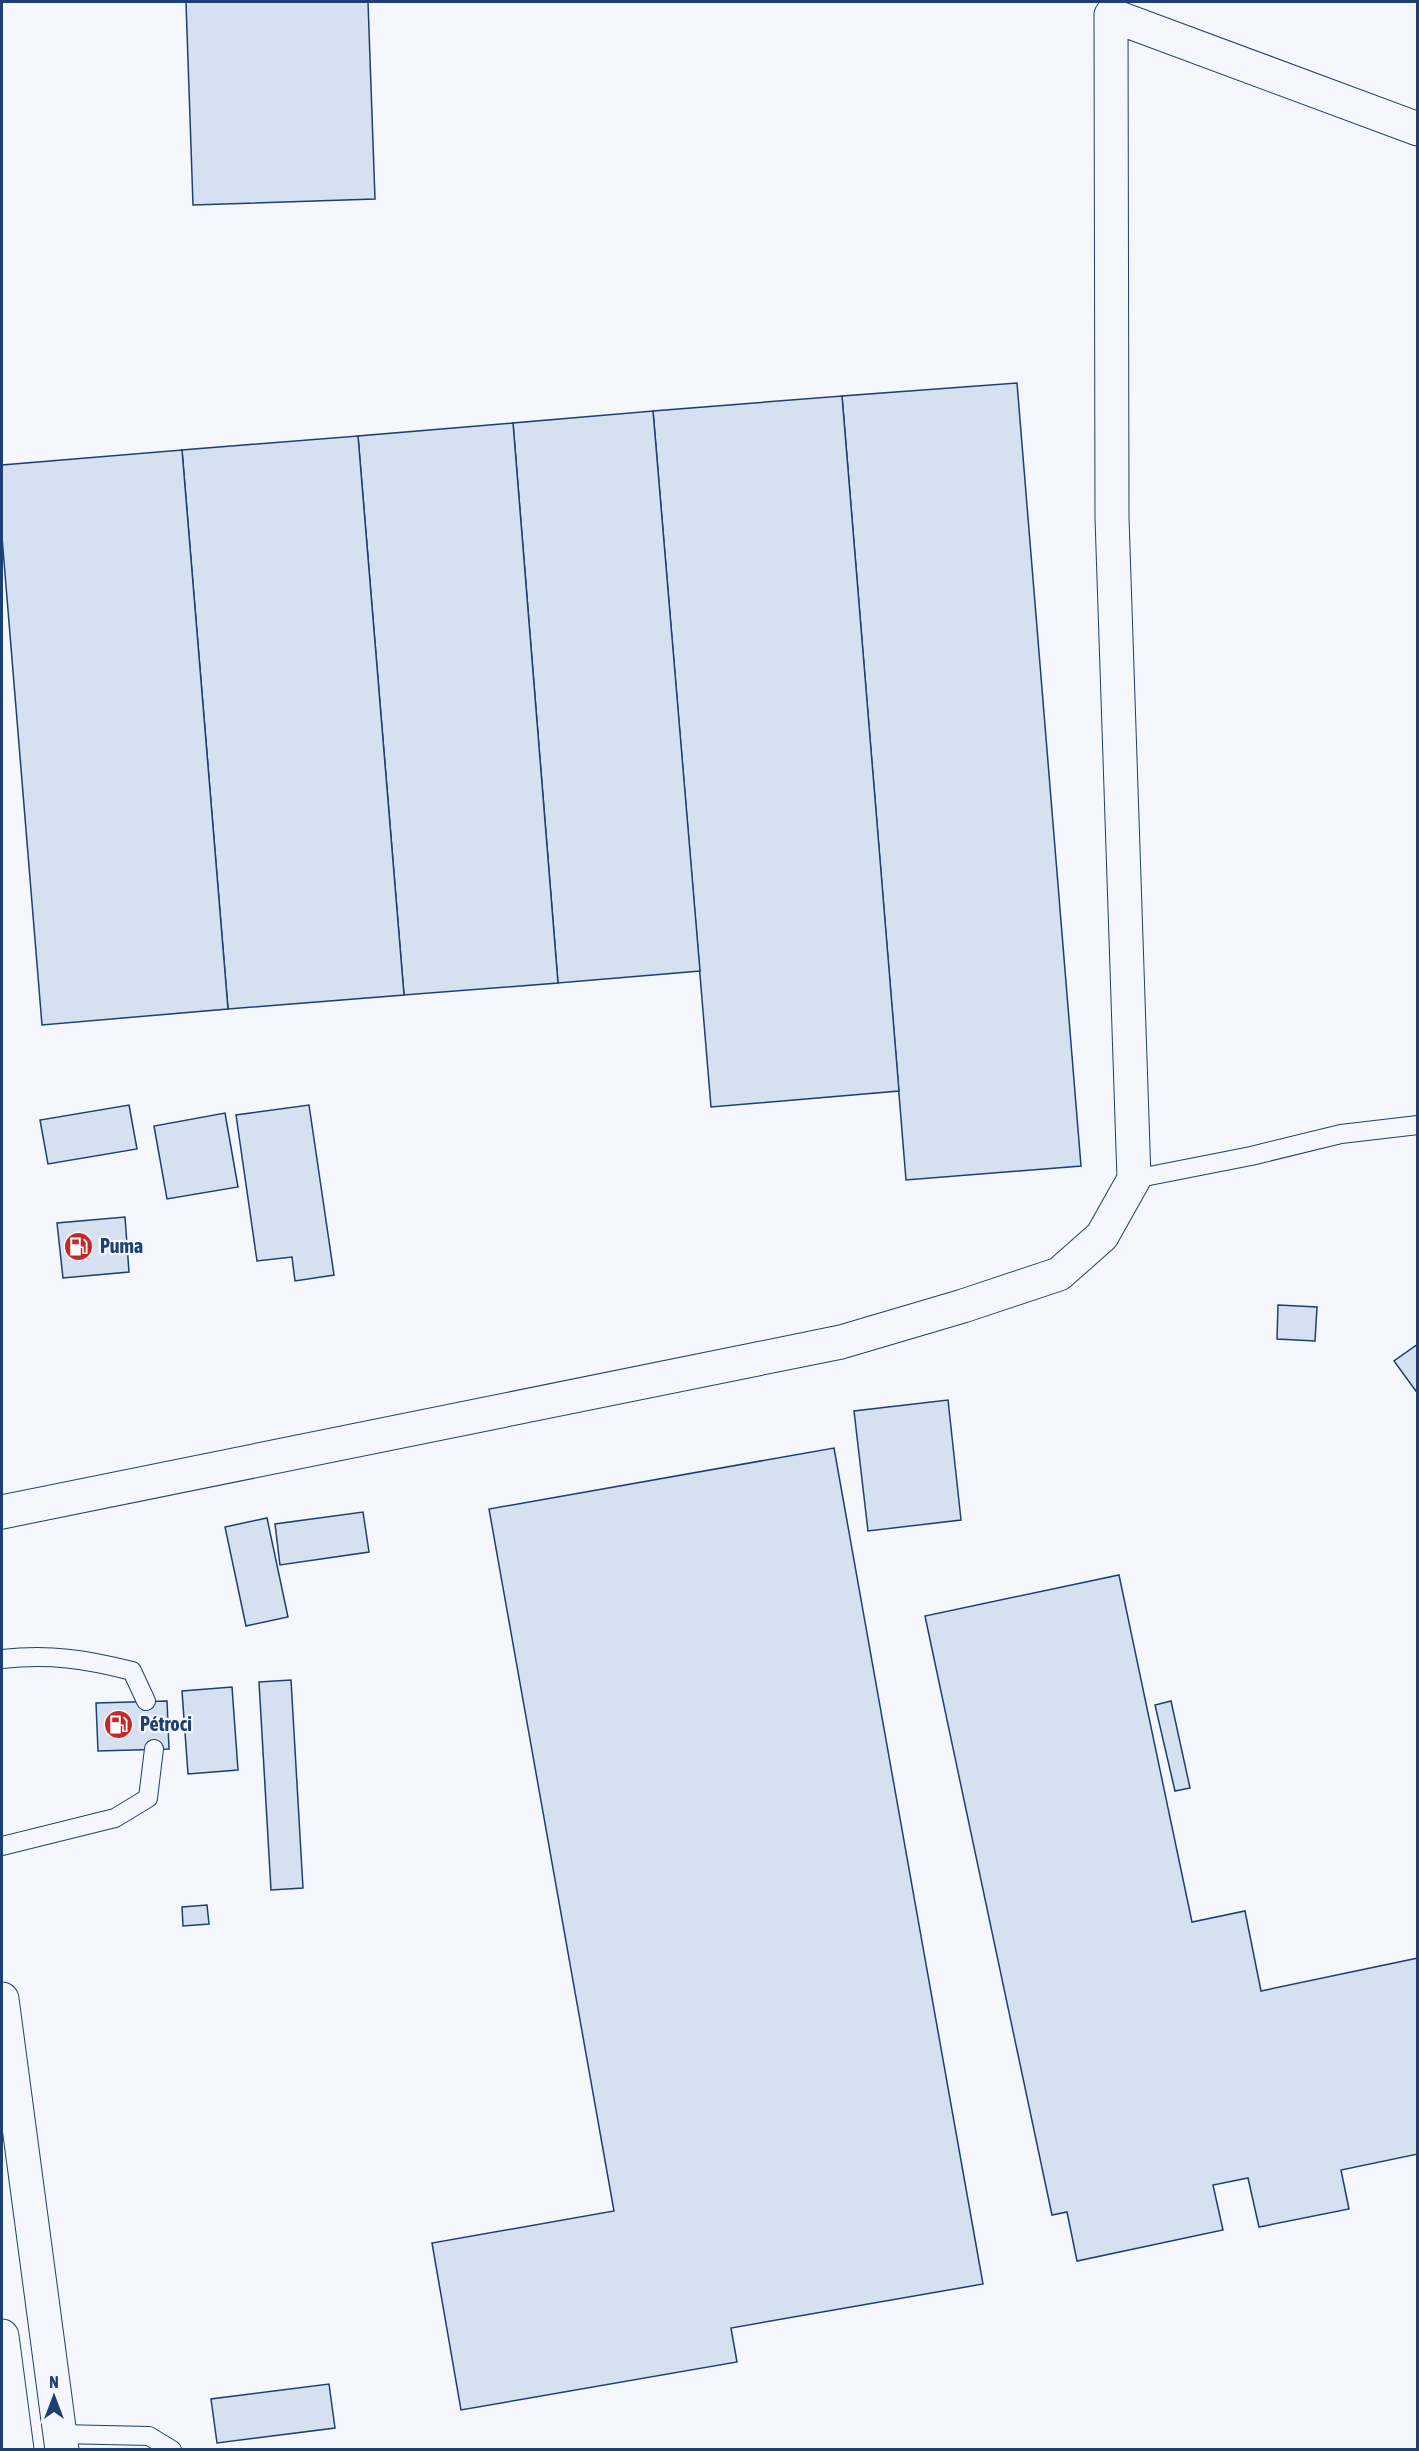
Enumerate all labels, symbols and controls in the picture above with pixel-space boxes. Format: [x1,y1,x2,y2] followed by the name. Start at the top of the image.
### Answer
[63,1230,95,1262] fuel station icon: Puma
[100,1234,143,1257] place label: Puma
[103,1708,135,1740] fuel station icon: Pétroci
[140,1712,192,1735] place label: Pétroci
[24,2367,84,2427] north arrow
[49,2373,59,2391] text: N

